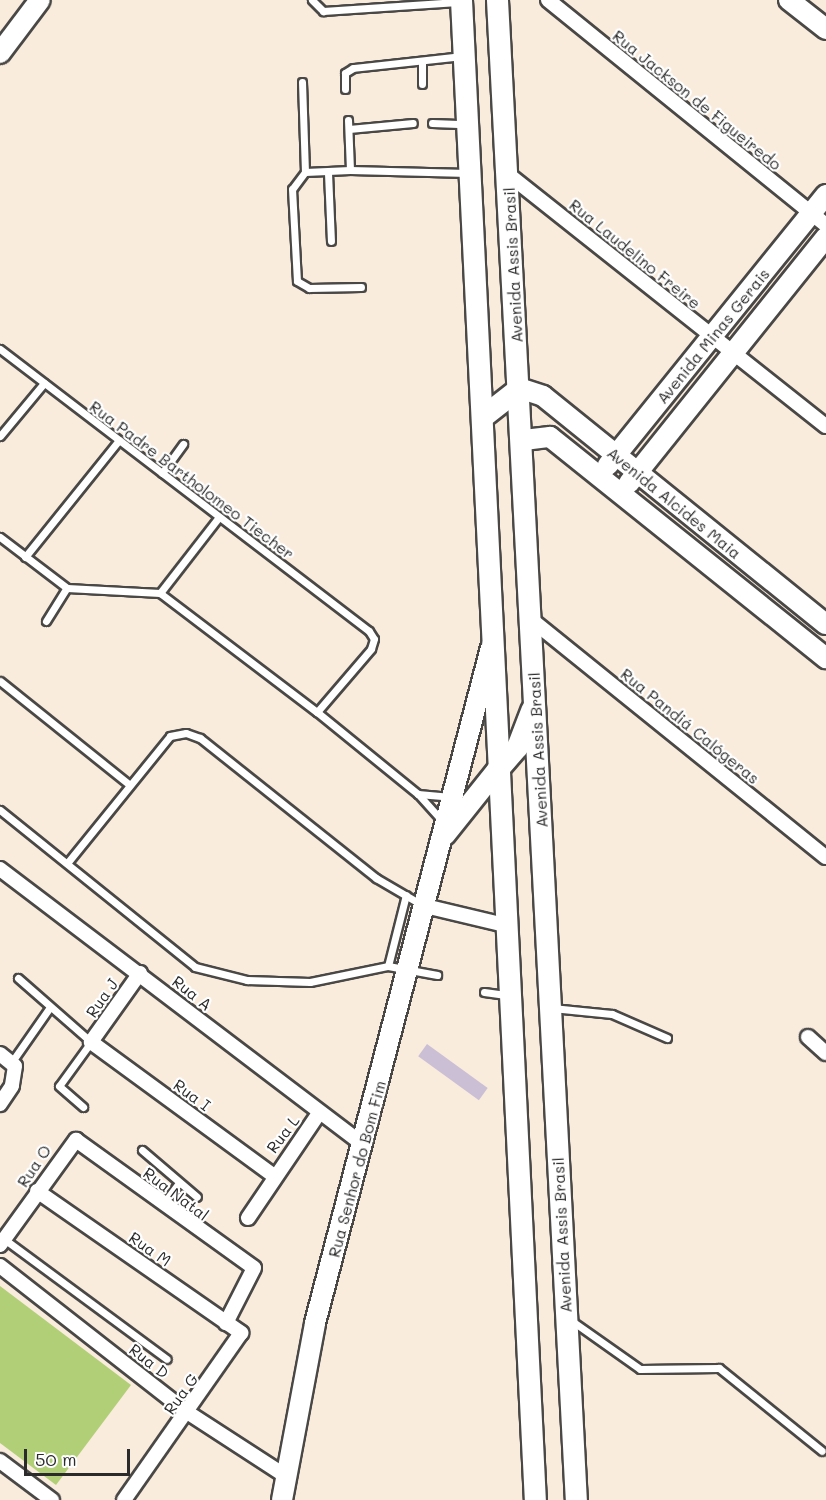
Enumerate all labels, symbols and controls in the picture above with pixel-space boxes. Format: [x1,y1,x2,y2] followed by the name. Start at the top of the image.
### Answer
[609,26,785,174] street label: Rua Jackson de Figueiredo
[499,187,527,343] street label: Avenida Assis Brasil
[565,195,705,313] street label: Rua Laudelino Freire
[652,264,774,408] street label: Avenida Minas Gerais
[86,397,298,563] street label: Rua Padre Bartholomeo Tiecher
[603,443,745,563] street label: Avenida Alcides Maia
[617,664,763,788] street label: Rua Pandiá Calógeras
[524,672,552,828] street label: Avenida Assis Brasil
[168,972,216,1014] street label: Rua A
[82,975,122,1021] street label: Rua J
[170,1075,214,1115] street label: Rua I
[324,1079,390,1259] street label: Rua Senhor do Bom Fim
[263,1111,303,1157] street label: Rua L
[13,1141,55,1191] street label: Rua O
[548,1157,576,1313] street label: Avenida Assis Brasil
[140,1163,212,1225] street label: Rua Natal
[125,1228,175,1270] street label: Rua M
[125,1340,173,1382] street label: Rua D
[160,1370,202,1418] street label: Rua G
[27,1437,134,1475] scale bar
[35,1447,77,1471] text: 50 m

